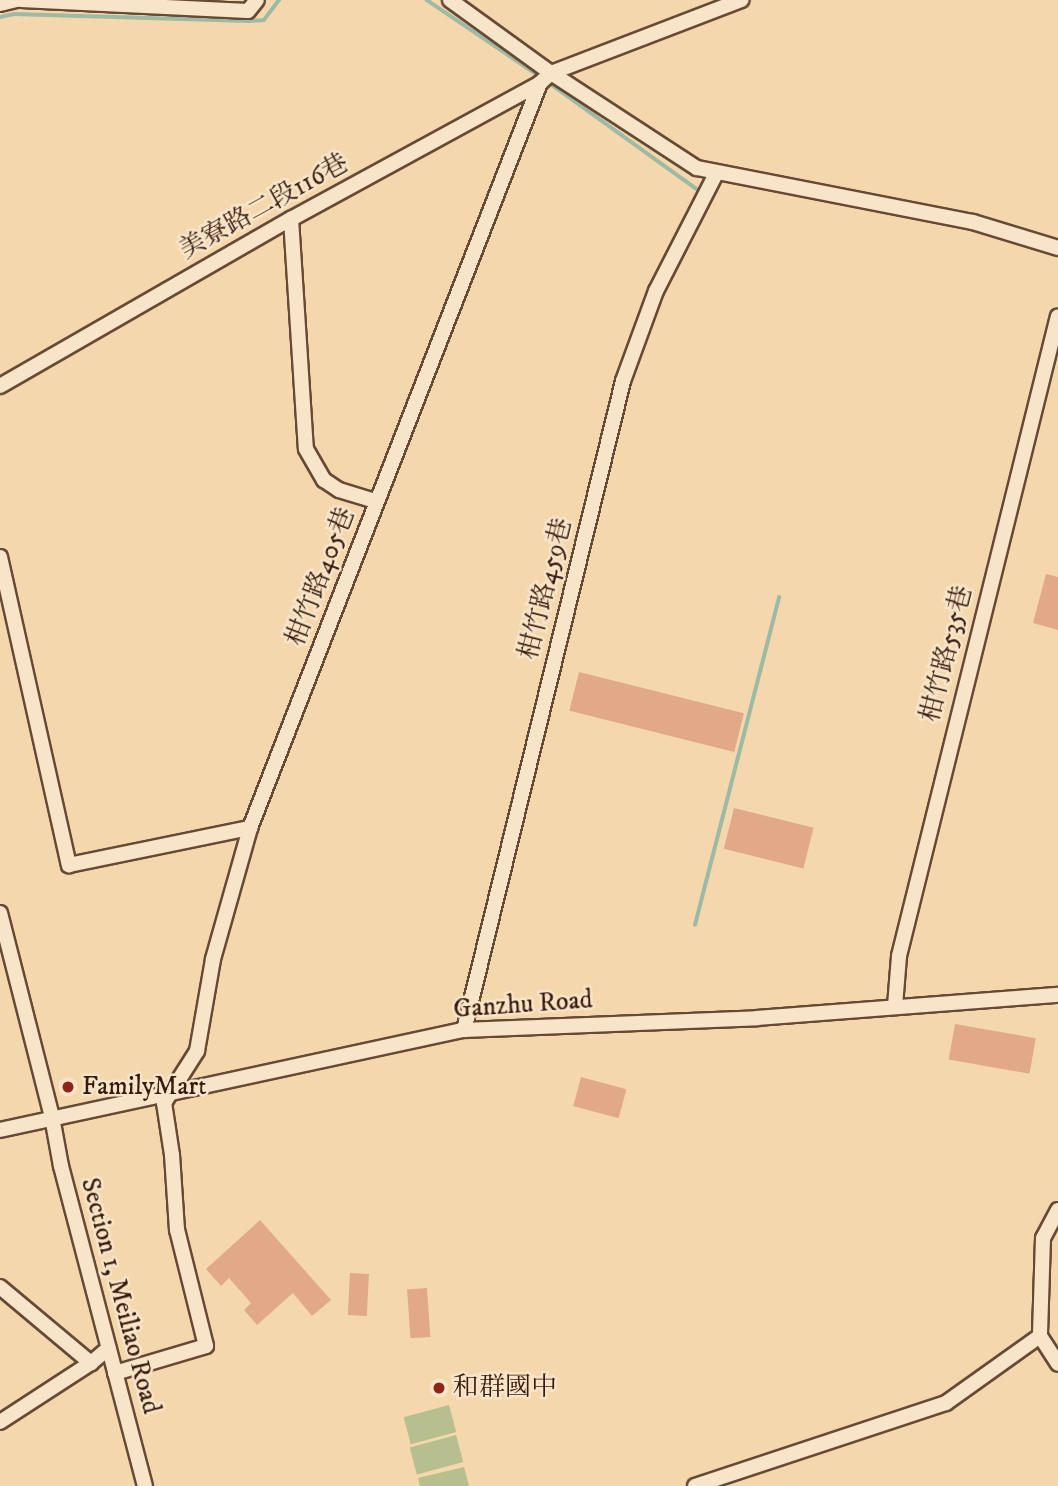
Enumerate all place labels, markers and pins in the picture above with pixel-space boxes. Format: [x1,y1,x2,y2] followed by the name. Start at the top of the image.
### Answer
[82,1071,207,1103] place label: FamilyMart
[60,1079,76,1095] marker: FamilyMart
[453,1372,557,1404] place label: 和群國中
[431,1380,447,1396] marker: 和群國中

